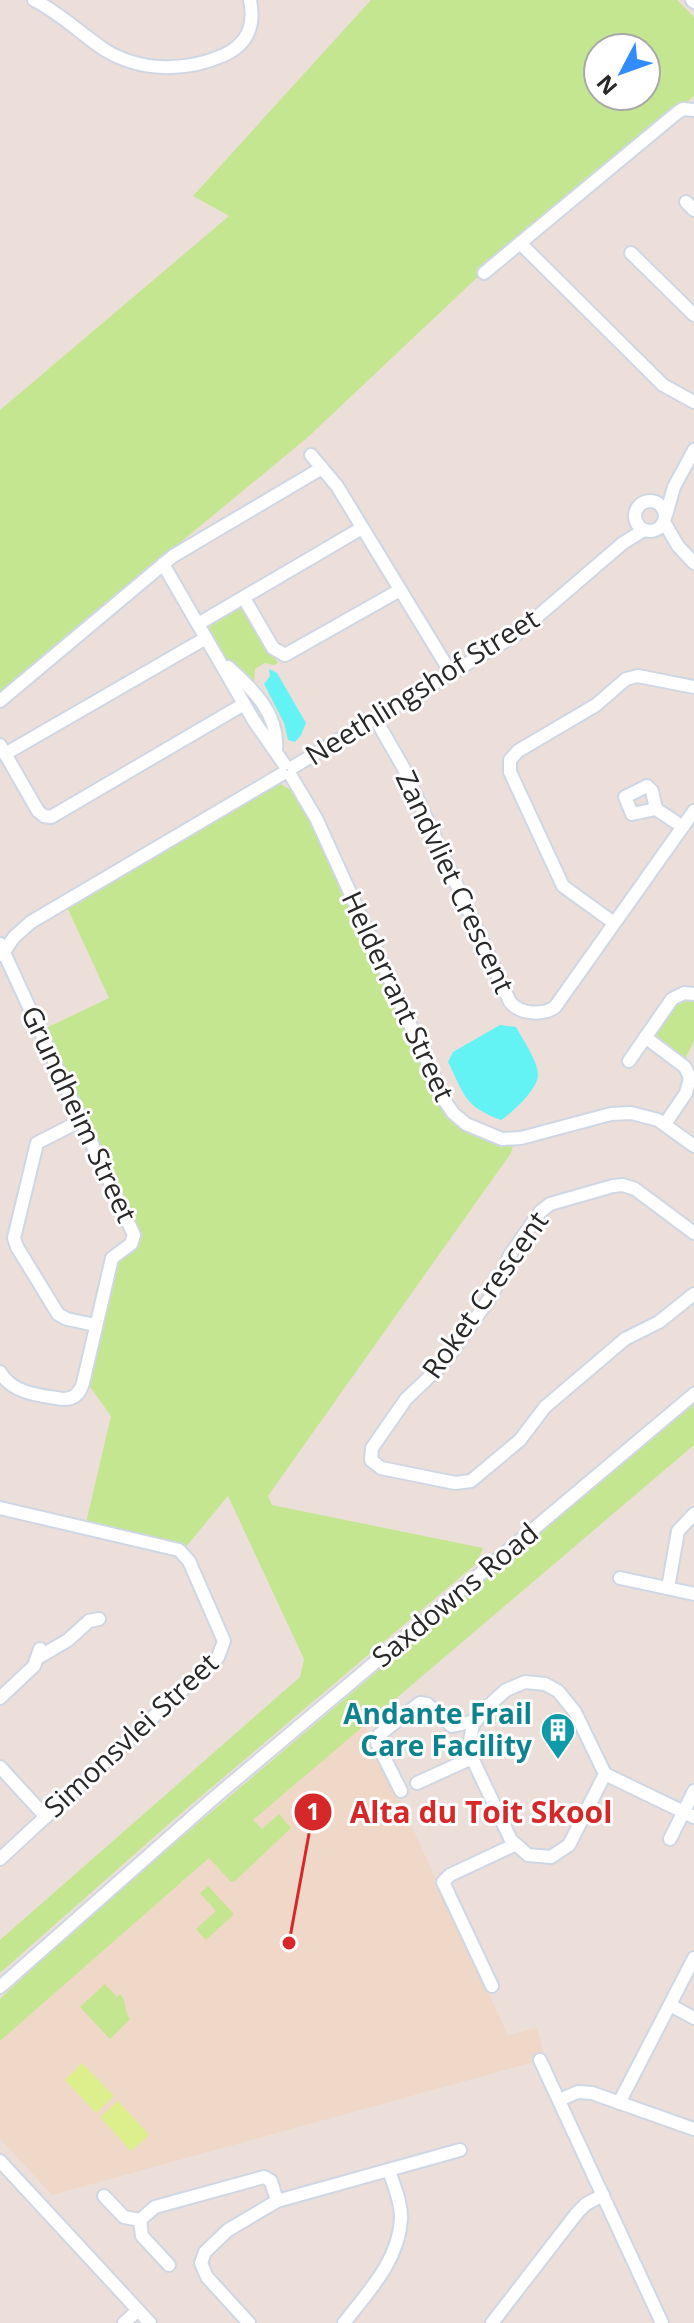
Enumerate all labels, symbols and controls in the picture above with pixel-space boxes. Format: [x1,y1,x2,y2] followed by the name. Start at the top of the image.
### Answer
[582,32,662,112] north arrow
[589,69,623,102] text: N
[298,599,545,773] street label: Neethlingshof Street
[388,764,524,999] street label: Zandvliet Crescent
[334,885,464,1107] street label: Helderrant Street
[13,999,147,1228] street label: Grundheim Street
[412,1203,556,1386] street label: Roket Crescent
[363,1514,545,1675] street label: Saxdowns Road
[35,1644,226,1825] street label: Simonsvlei Street
[343,1694,532,1764] place label: Andante Frail Care Facility
[539,1711,577,1761] building icon: Andante Frail Care Facility
[293,1785,628,1839] callout: Alta du Toit Skool
[350,1791,612,1832] text: Alta du Toit Skool
[306,1794,320,1827] text: 1

